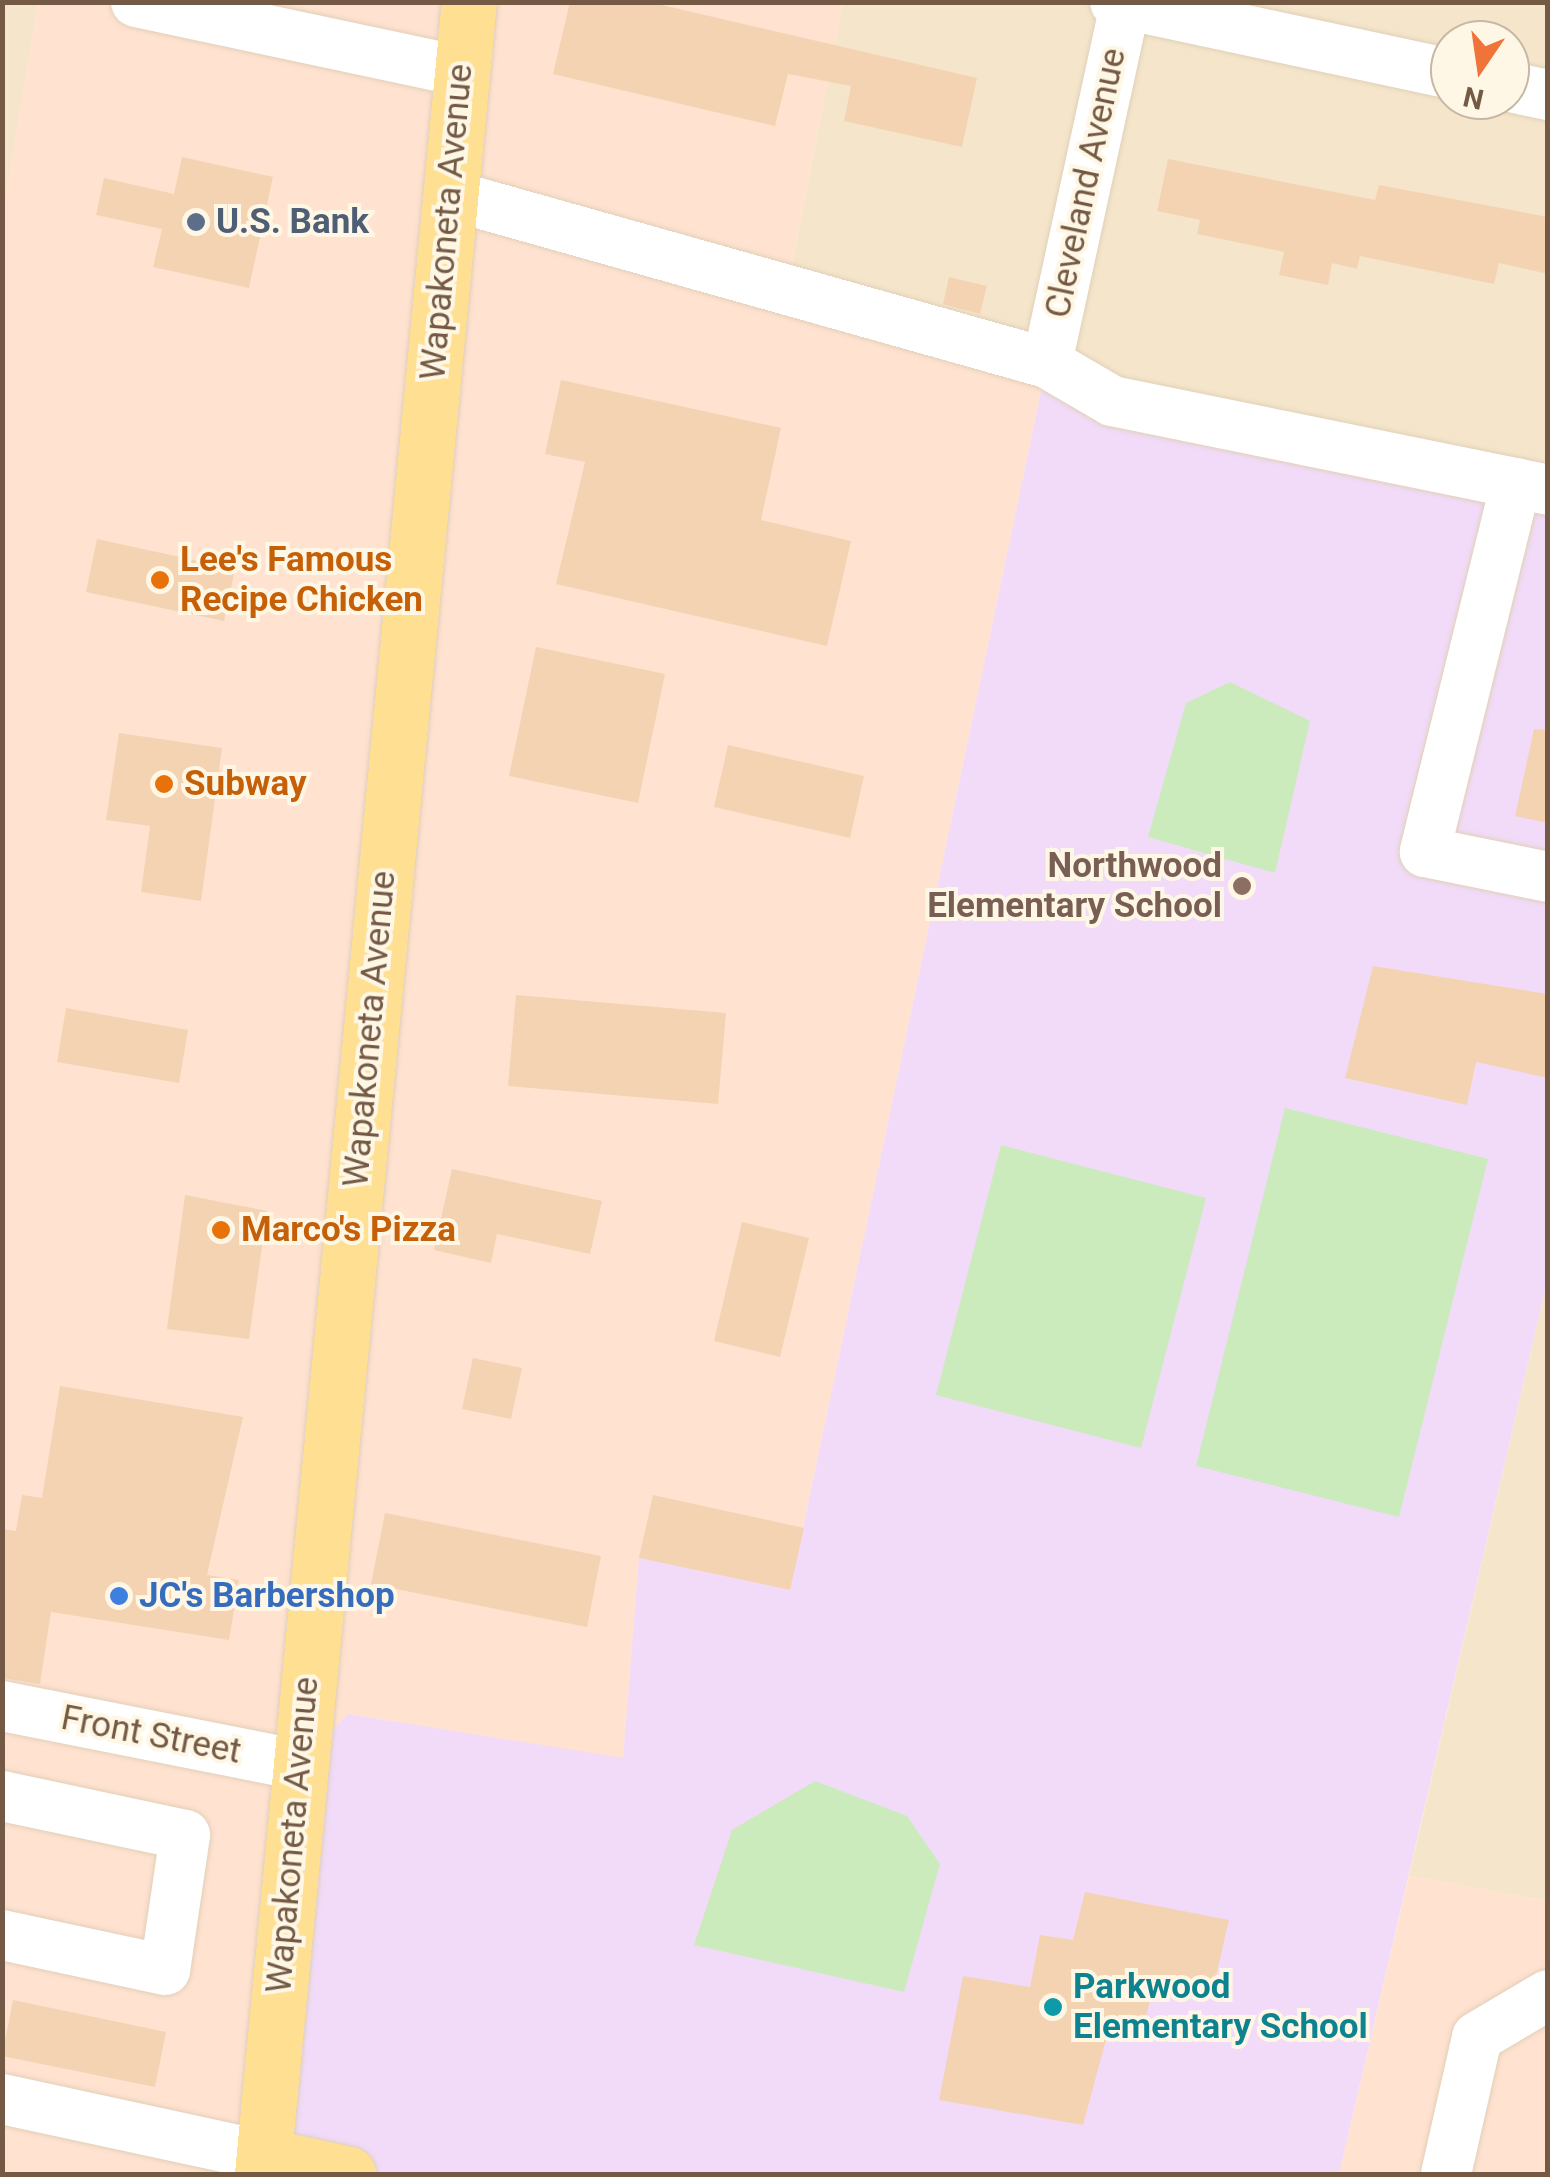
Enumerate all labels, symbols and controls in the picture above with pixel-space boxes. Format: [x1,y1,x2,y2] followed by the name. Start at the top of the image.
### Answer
[1430,20,1530,120] north arrow
[1037,44,1135,322] street label: Cleveland Avenue
[412,62,482,382] street label: Wapakoneta Avenue
[1460,79,1487,116] text: N
[216,201,369,243] place label: U.S. Bank
[185,211,207,233] marker: U.S. Bank
[180,539,423,621] place label: Lee's Famous Recipe Chicken
[149,569,171,591] marker: Lee's Famous Recipe Chicken
[184,763,307,805] place label: Subway
[153,773,175,795] marker: Subway
[927,845,1222,927] place label: Northwood Elementary School
[335,869,405,1189] street label: Wapakoneta Avenue
[1231,875,1253,897] marker: Northwood Elementary School
[241,1209,456,1251] place label: Marco's Pizza
[210,1219,232,1241] marker: Marco's Pizza
[139,1575,395,1617] place label: JC's Barbershop
[108,1585,130,1607] marker: JC's Barbershop
[258,1675,328,1995] street label: Wapakoneta Avenue
[58,1697,244,1773] street label: Front Street
[1073,1966,1368,2048] place label: Parkwood Elementary School
[1042,1996,1064,2018] marker: Parkwood Elementary School

